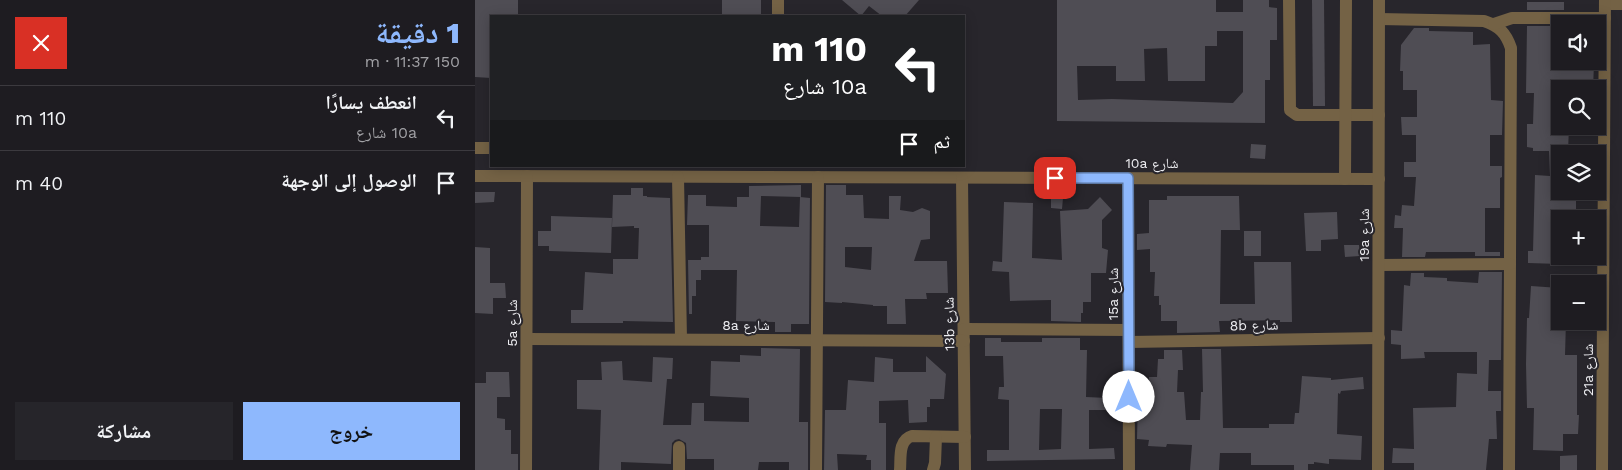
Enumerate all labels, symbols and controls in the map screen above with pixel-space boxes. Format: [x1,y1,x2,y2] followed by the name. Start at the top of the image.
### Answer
[376,15,460,50] text: 1 دقيقة
[1551,15,1606,330] map controls
[1551,15,1606,70] button: sound
[15,17,67,69] button: close
[771,28,867,70] text: 110 m
[885,35,950,100] icon: left
[365,52,460,71] text: 150 m · 11:37
[783,74,867,99] text: 10a شارع
[1551,80,1606,135] button: search
[325,91,417,114] text: انعطف يسارًا
[432,104,460,132] icon: left
[15,107,66,130] text: 110 m
[356,123,417,142] text: 10a شارع
[895,130,923,158] icon: arrive
[933,130,950,153] text: ثم
[1551,145,1606,200] button: layers
[1125,155,1179,173] street label: 10a شارع
[1034,157,1076,199] pin
[1041,164,1069,192] icon: arrive
[281,169,417,192] text: الوصول إلى الوجهة
[432,169,460,197] icon: arrive
[15,172,63,195] text: 40 m
[1356,208,1374,262] street label: 19a شارع
[1551,210,1606,265] button: +
[1105,268,1123,320] street label: 15a شارع
[1551,275,1606,330] button: −
[941,297,959,351] street label: 13b شارع
[504,299,522,347] street label: 5a شارع
[722,317,770,335] street label: 8a شارع
[1229,317,1279,335] street label: 8b شارع
[1580,344,1598,396] street label: 21a شارع
[1102,370,1154,422] position arrow
[15,402,233,460] button: مشاركة
[243,402,460,460] button: خروج

